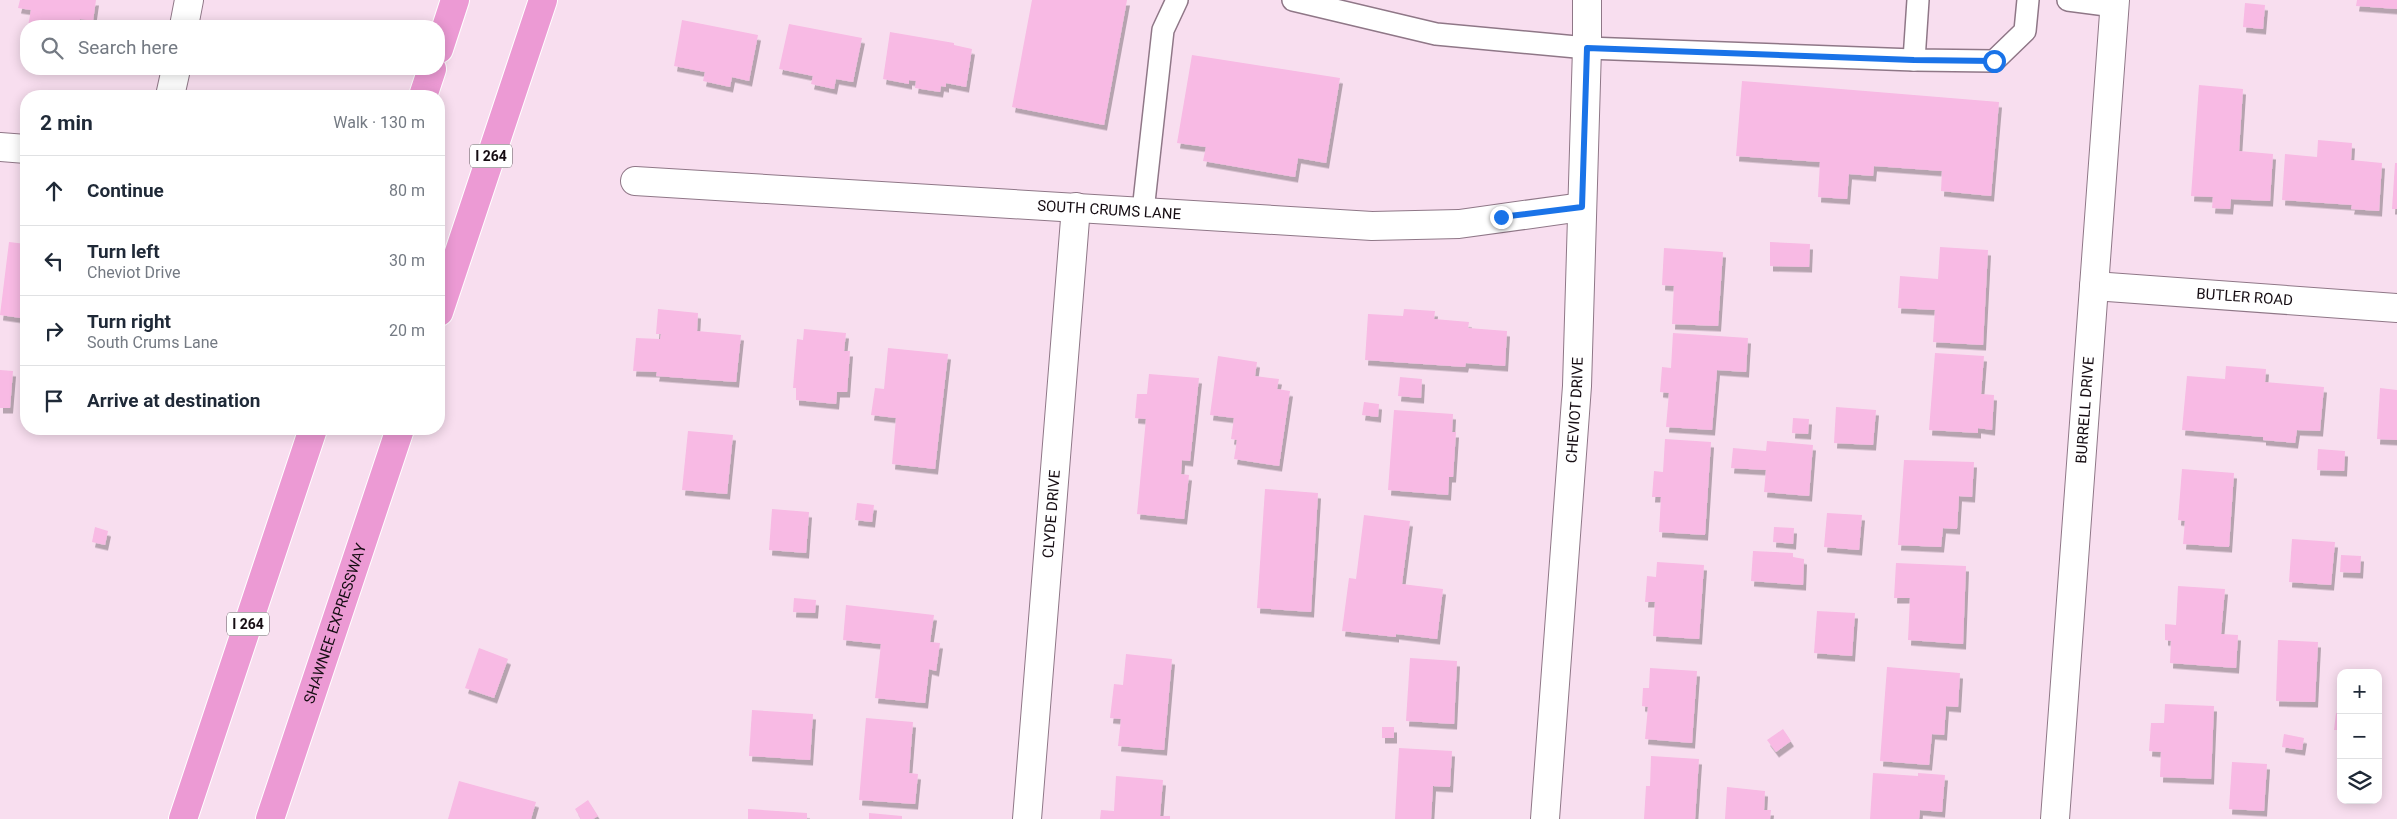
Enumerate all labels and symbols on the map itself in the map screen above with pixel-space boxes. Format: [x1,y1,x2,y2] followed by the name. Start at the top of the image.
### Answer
[1983,50,2006,73] route start
[470,144,512,168] road number: I 264
[1037,197,1182,223] street label: SOUTH CRUMS LANE
[1490,206,1513,229] route end
[2196,284,2293,309] street label: BUTLER ROAD
[2072,355,2098,464] street label: BURRELL DRIVE
[1562,356,1587,464] street label: CHEVIOT DRIVE
[1039,469,1064,559] street label: CLYDE DRIVE
[300,541,370,706] street label: SHAWNEE EXPRESSWAY
[227,612,269,636] road number: I 264

